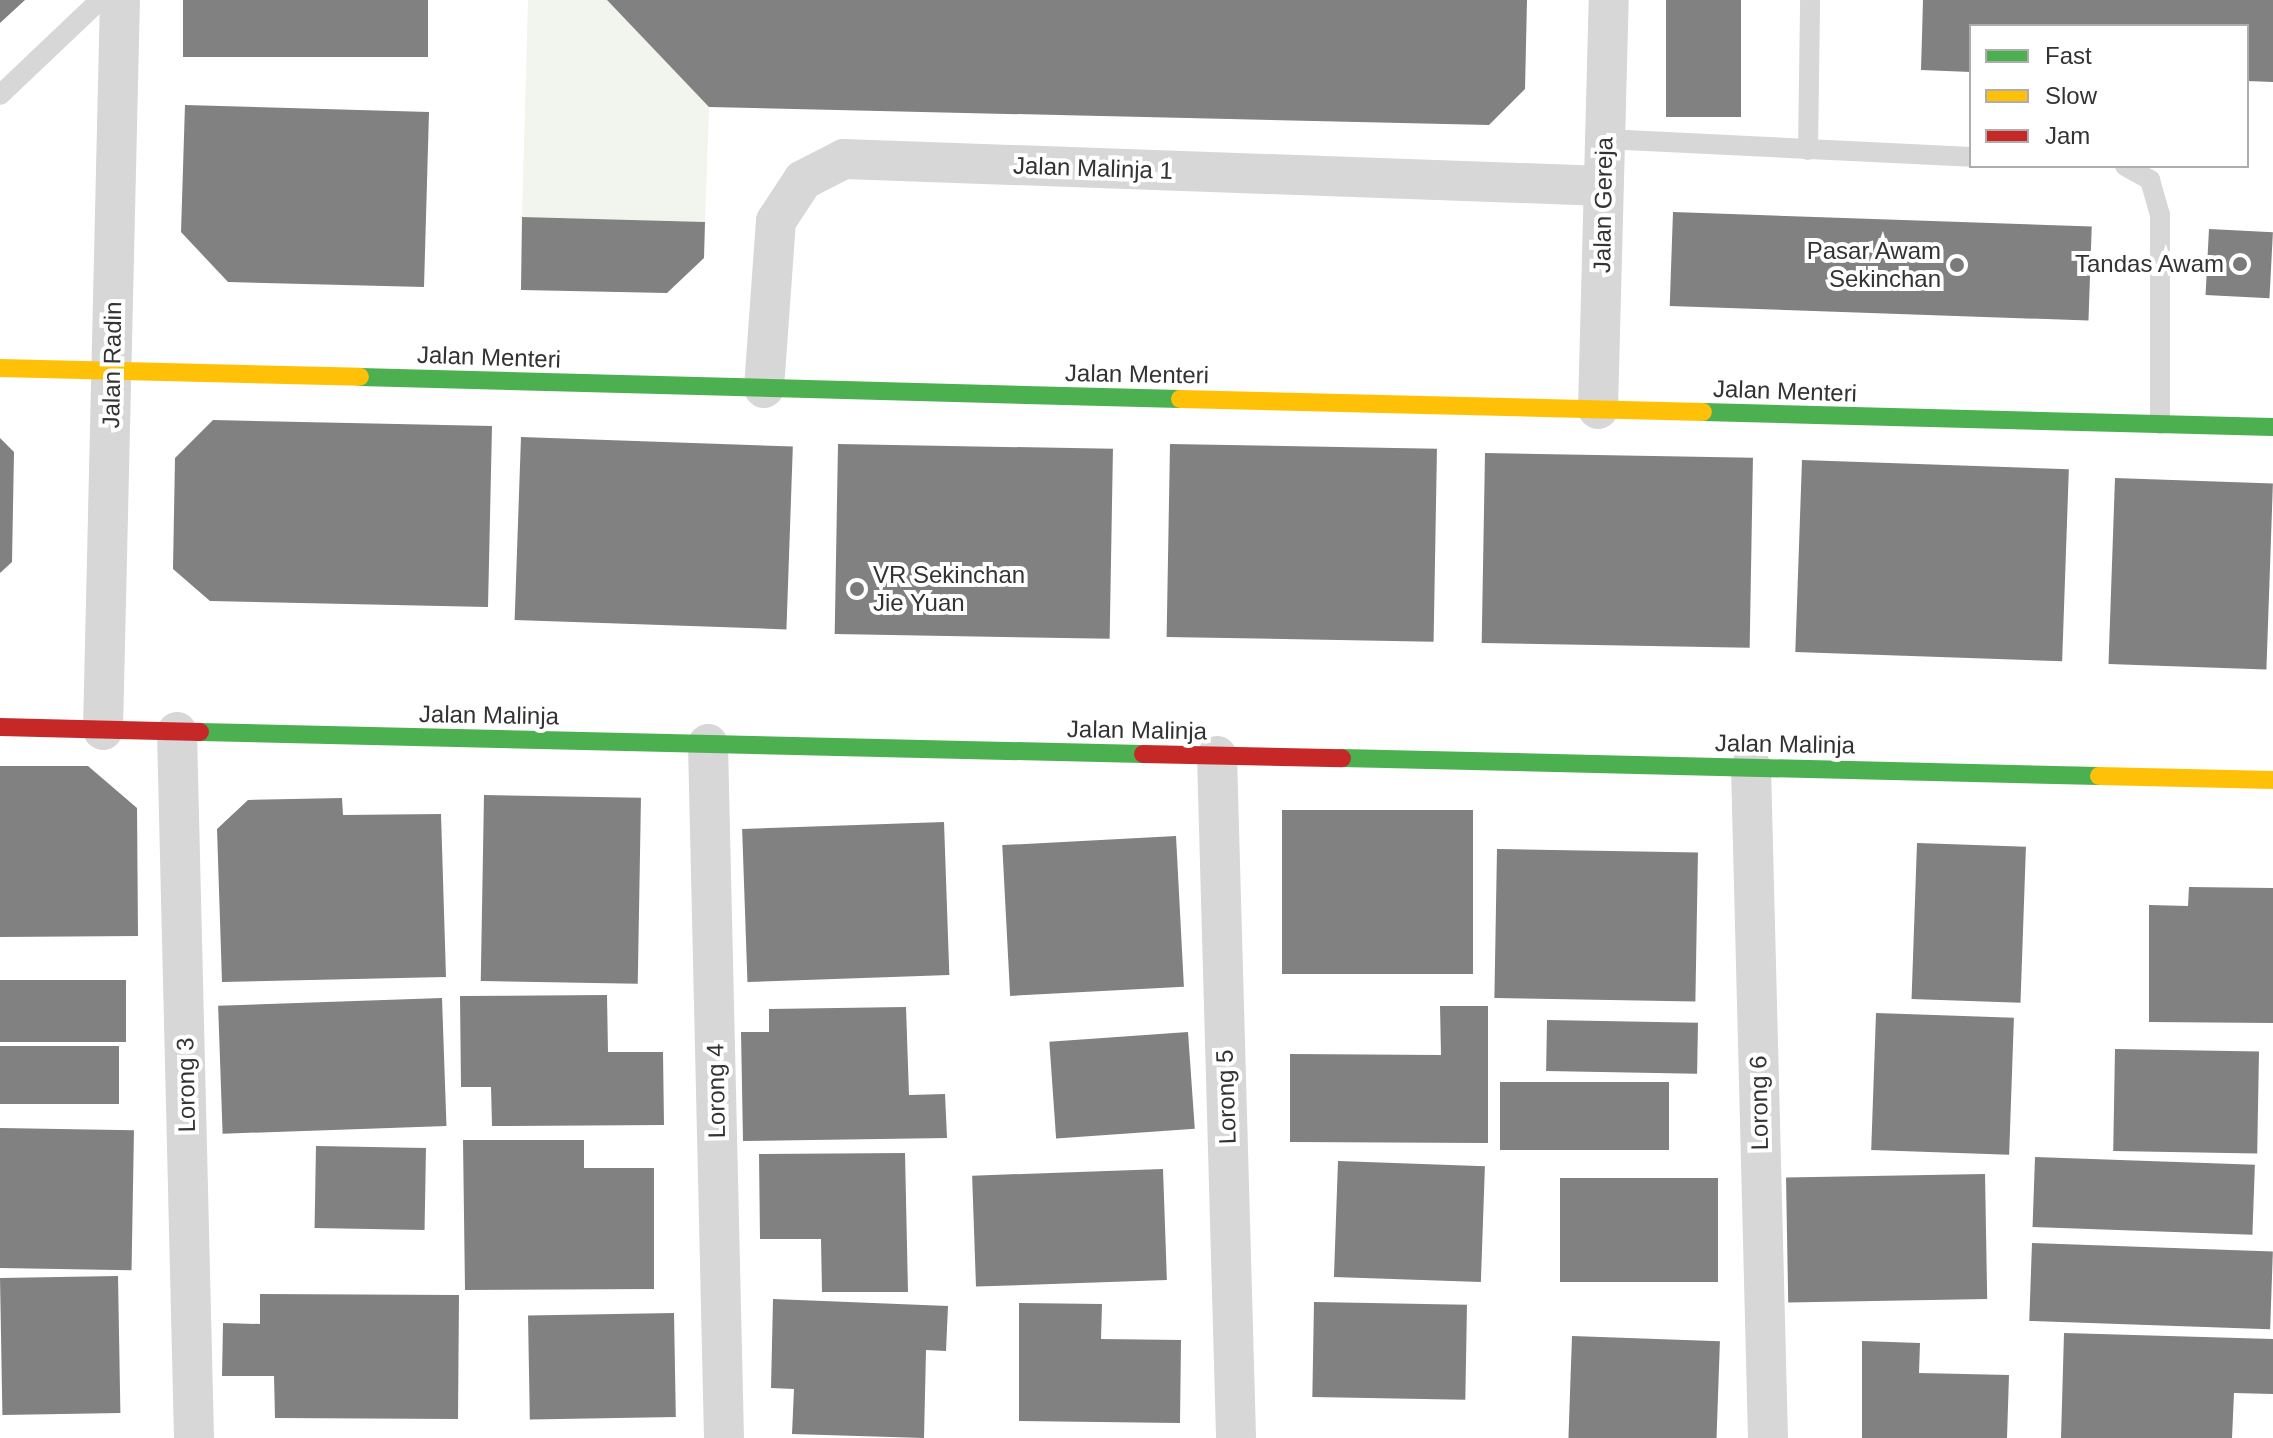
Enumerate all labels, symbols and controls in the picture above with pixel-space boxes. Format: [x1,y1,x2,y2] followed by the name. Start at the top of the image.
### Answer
[1969,24,2249,168] legend
[2045,42,2092,69] text: Fast
[2045,82,2097,109] text: Slow
[2045,122,2090,149] text: Jam
[1587,137,1619,273] street label: Jalan Gereja
[1013,151,1173,185] street label: Jalan Malinja 1
[1805,237,1941,293] place label: Pasar Awam Sekinchan
[2074,250,2224,278] place label: Tandas Awam
[2231,255,2249,273] marker: Tandas Awam
[1948,256,1966,274] marker: Pasar Awam Sekinchan
[96,301,128,429] street label: Jalan Radin
[417,340,561,374] street label: Jalan Menteri
[1065,358,1209,390] street label: Jalan Menteri
[1713,374,1857,408] street label: Jalan Menteri
[873,561,1025,617] place label: VR Sekinchan Jie Yuan
[848,580,866,598] marker: VR Sekinchan Jie Yuan
[419,699,559,731] street label: Jalan Malinja
[1067,714,1207,746] street label: Jalan Malinja
[1715,728,1855,760] street label: Jalan Malinja
[171,1037,201,1133] street label: Lorong 3
[701,1043,731,1139] street label: Lorong 4
[1210,1049,1242,1145] street label: Lorong 5
[1744,1055,1774,1151] street label: Lorong 6

